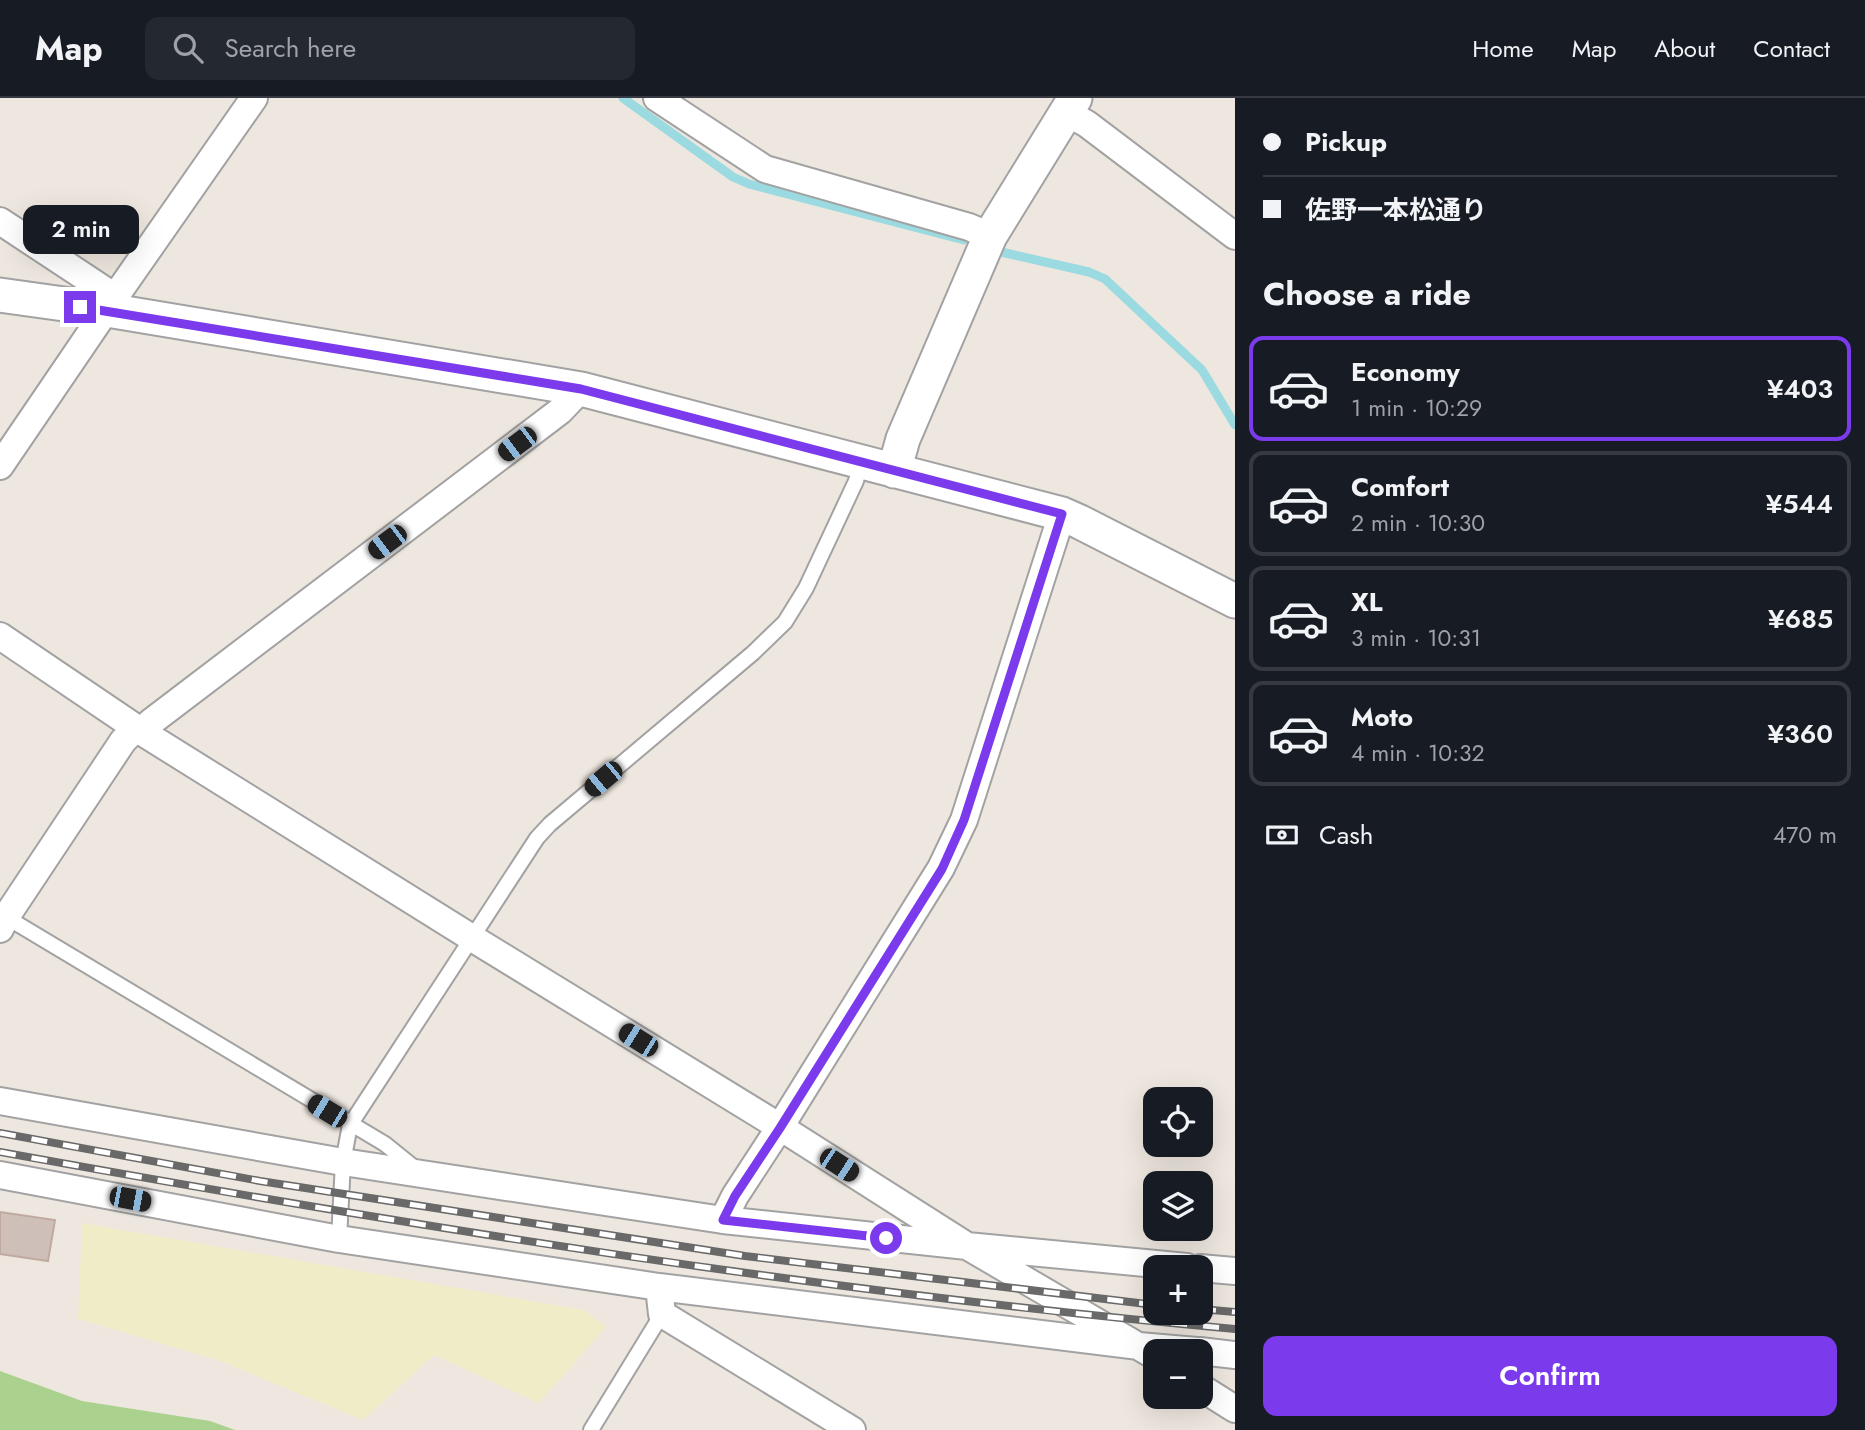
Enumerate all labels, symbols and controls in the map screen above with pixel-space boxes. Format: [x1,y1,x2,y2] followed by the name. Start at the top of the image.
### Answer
[145,17,635,80] search box
[35,25,103,72] text: Map
[169,29,207,67] icon: search
[225,29,356,67] text: Search here
[1472,31,1534,66] text: Home
[1572,31,1616,66] text: Map
[1654,31,1715,66] text: About
[1753,31,1830,66] text: Contact
[1305,123,1387,161] text: Pickup
[1305,191,1487,229] text: 佐野一本松通り
[22,206,138,254] callout: 2 min
[51,212,111,246] text: 2 min
[1263,271,1471,317] text: Choose a ride
[64,291,96,323] route end
[1351,353,1460,391] text: Economy
[1267,357,1330,420] icon: car
[1767,370,1833,408] text: ¥403
[1351,391,1482,425] text: 1 min · 10:29
[494,423,541,465] car
[1351,468,1449,506] text: Comfort
[1267,472,1330,535] icon: car
[1766,485,1833,523] text: ¥544
[1351,506,1485,540] text: 2 min · 10:30
[364,521,411,563] car
[1351,583,1383,621] text: XL
[1267,587,1330,650] icon: car
[1768,600,1833,638] text: ¥685
[1351,621,1481,655] text: 3 min · 10:31
[1351,698,1413,736] text: Moto
[1267,702,1330,765] icon: car
[1767,715,1833,753] text: ¥360
[1351,736,1485,770] text: 4 min · 10:32
[581,757,626,801] car
[1263,816,1301,854] icon: cash
[1319,816,1373,854] text: Cash
[1773,818,1837,852] text: 470 m
[615,1020,662,1060] car
[1143,1087,1213,1409] map controls
[1143,1087,1213,1157] button: locate
[304,1091,351,1131] car
[816,1145,863,1185] car
[1143,1171,1213,1241] button: layers
[108,1185,153,1213] car
[870,1222,902,1254] route start
[1143,1255,1213,1325] button: +
[1263,1336,1837,1416] button: Confirm
[1143,1339,1213,1409] button: −

